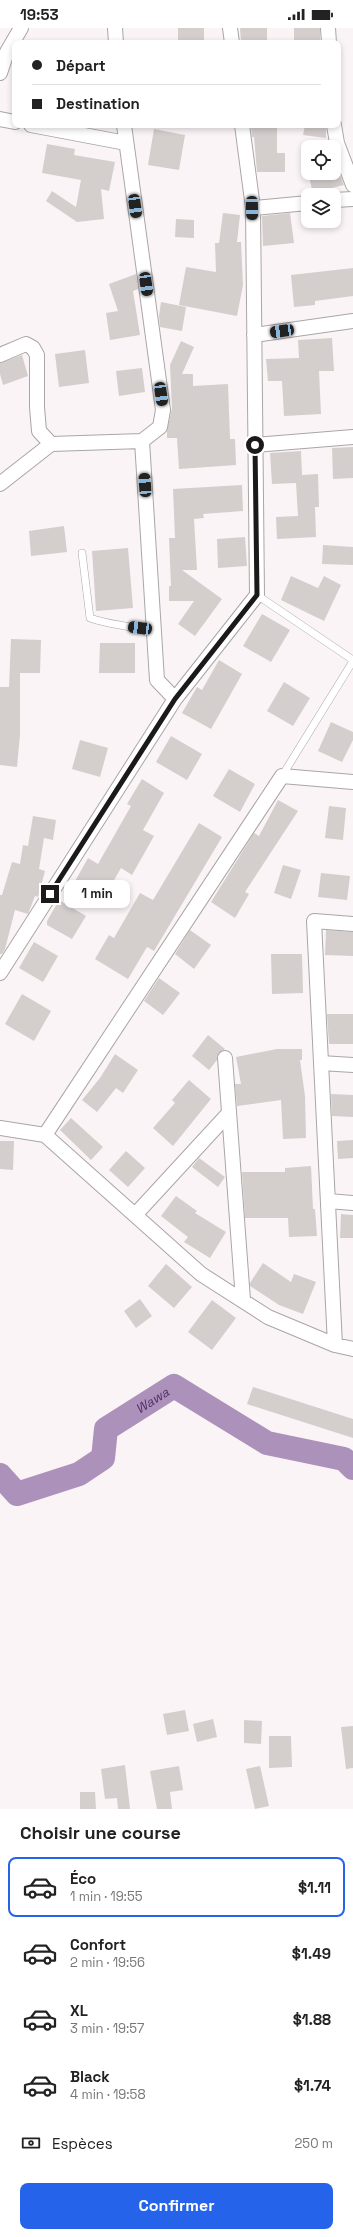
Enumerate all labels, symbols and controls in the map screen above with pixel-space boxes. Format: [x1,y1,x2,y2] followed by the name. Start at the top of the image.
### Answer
[20,5,59,24] text: 19:53
[56,56,106,75] text: Départ
[56,94,140,113] text: Destination
[301,140,341,228] map controls
[301,140,341,180] button: locate
[301,188,341,228] button: layers
[127,193,143,219] car
[246,196,258,220] car
[138,271,154,297] car
[269,323,295,339] car
[153,381,169,407] car
[246,436,264,454] route start
[138,473,152,497] car
[127,621,153,635] car
[64,880,130,908] callout: 1 min
[41,885,59,903] route end
[81,885,113,902] text: 1 min
[132,1383,172,1417] water label: Wawa
[20,1821,181,1844] text: Choisir une course
[22,1869,58,1905] icon: car
[70,1869,96,1888] text: Éco
[298,1878,331,1897] text: $1.11
[70,1888,142,1905] text: 1 min · 19:55
[22,1935,58,1971] icon: car
[70,1935,126,1954] text: Confort
[292,1944,331,1963] text: $1.49
[70,1954,145,1971] text: 2 min · 19:56
[22,2001,58,2037] icon: car
[70,2001,88,2020] text: XL
[293,2010,331,2029] text: $1.88
[70,2020,144,2037] text: 3 min · 19:57
[22,2067,58,2103] icon: car
[70,2067,110,2086] text: Black
[294,2076,331,2095] text: $1.74
[70,2086,145,2103] text: 4 min · 19:58
[20,2132,42,2154] icon: cash
[52,2134,113,2153] text: Espèces
[295,2135,333,2152] text: 250 m
[20,2183,333,2229] button: Confirmer

